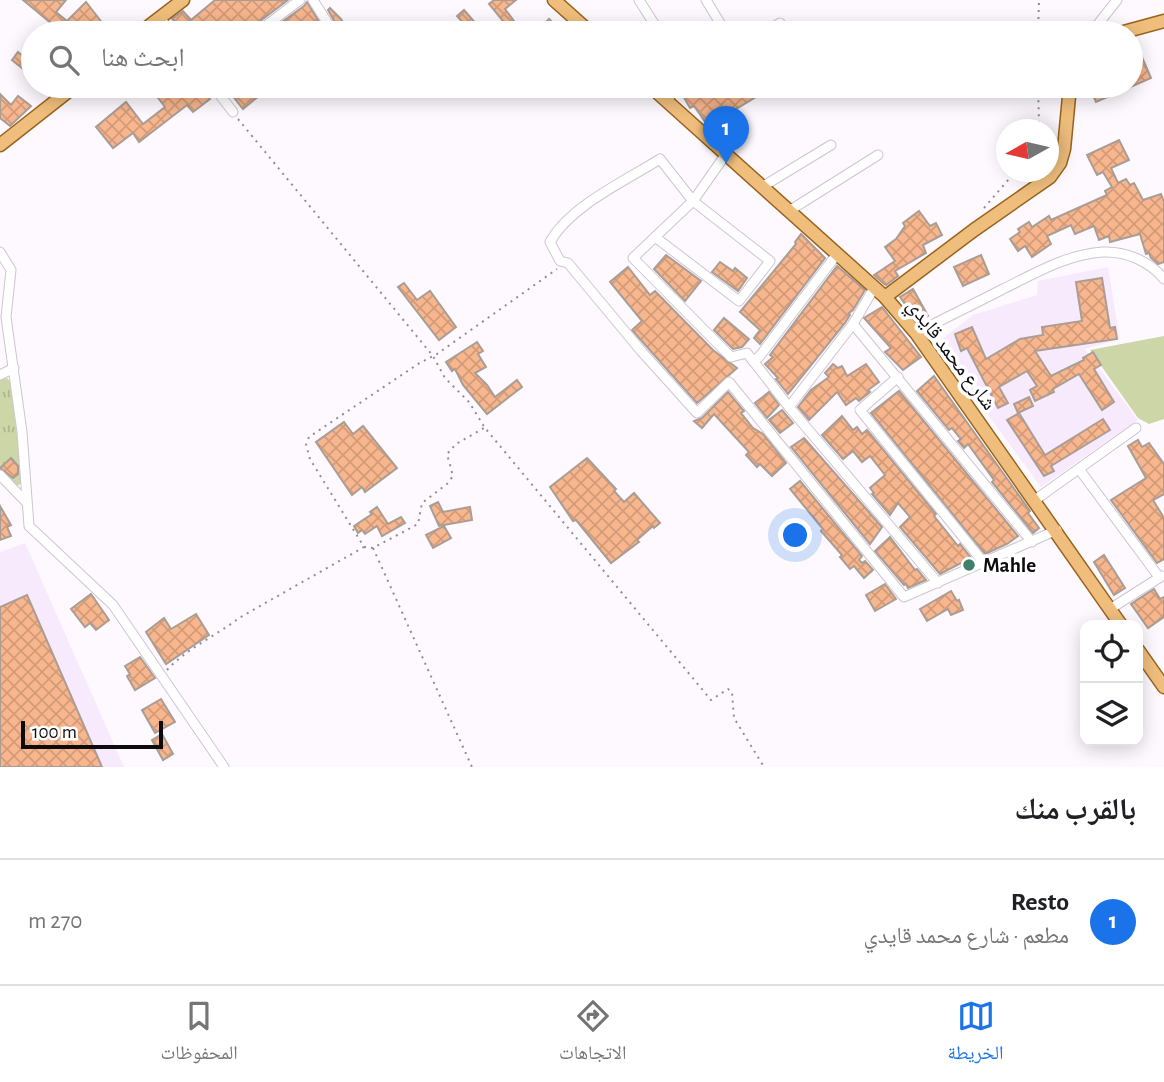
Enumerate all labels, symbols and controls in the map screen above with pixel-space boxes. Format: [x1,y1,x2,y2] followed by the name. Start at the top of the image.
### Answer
[21,21,1143,98] search box
[45,41,83,79] icon: search
[101,45,185,71] text: ابحث هنا
[703,106,749,164] pin: 1
[996,119,1059,182] north arrow
[899,295,1000,417] street label: شارع محمد قايدي
[778,518,812,552] your location
[983,555,1036,576] place label: Mahle
[961,557,977,573] marker: Mahle
[1080,620,1143,746] map controls
[1080,620,1143,683] button: locate
[1080,683,1143,746] button: layers
[21,718,163,750] scale bar
[32,723,77,742] text: 100 m
[1014,795,1136,825] text: بالقرب منك
[1011,889,1069,915] text: Resto
[28,910,82,933] text: 270 m
[1109,910,1117,933] text: 1
[864,925,1069,948] text: مطعم · شارع محمد قايدي
[161,997,238,1071] tab: المحفوظات
[559,997,626,1071] tab: الاتجاهات
[948,997,1003,1071] tab: الخريطة

